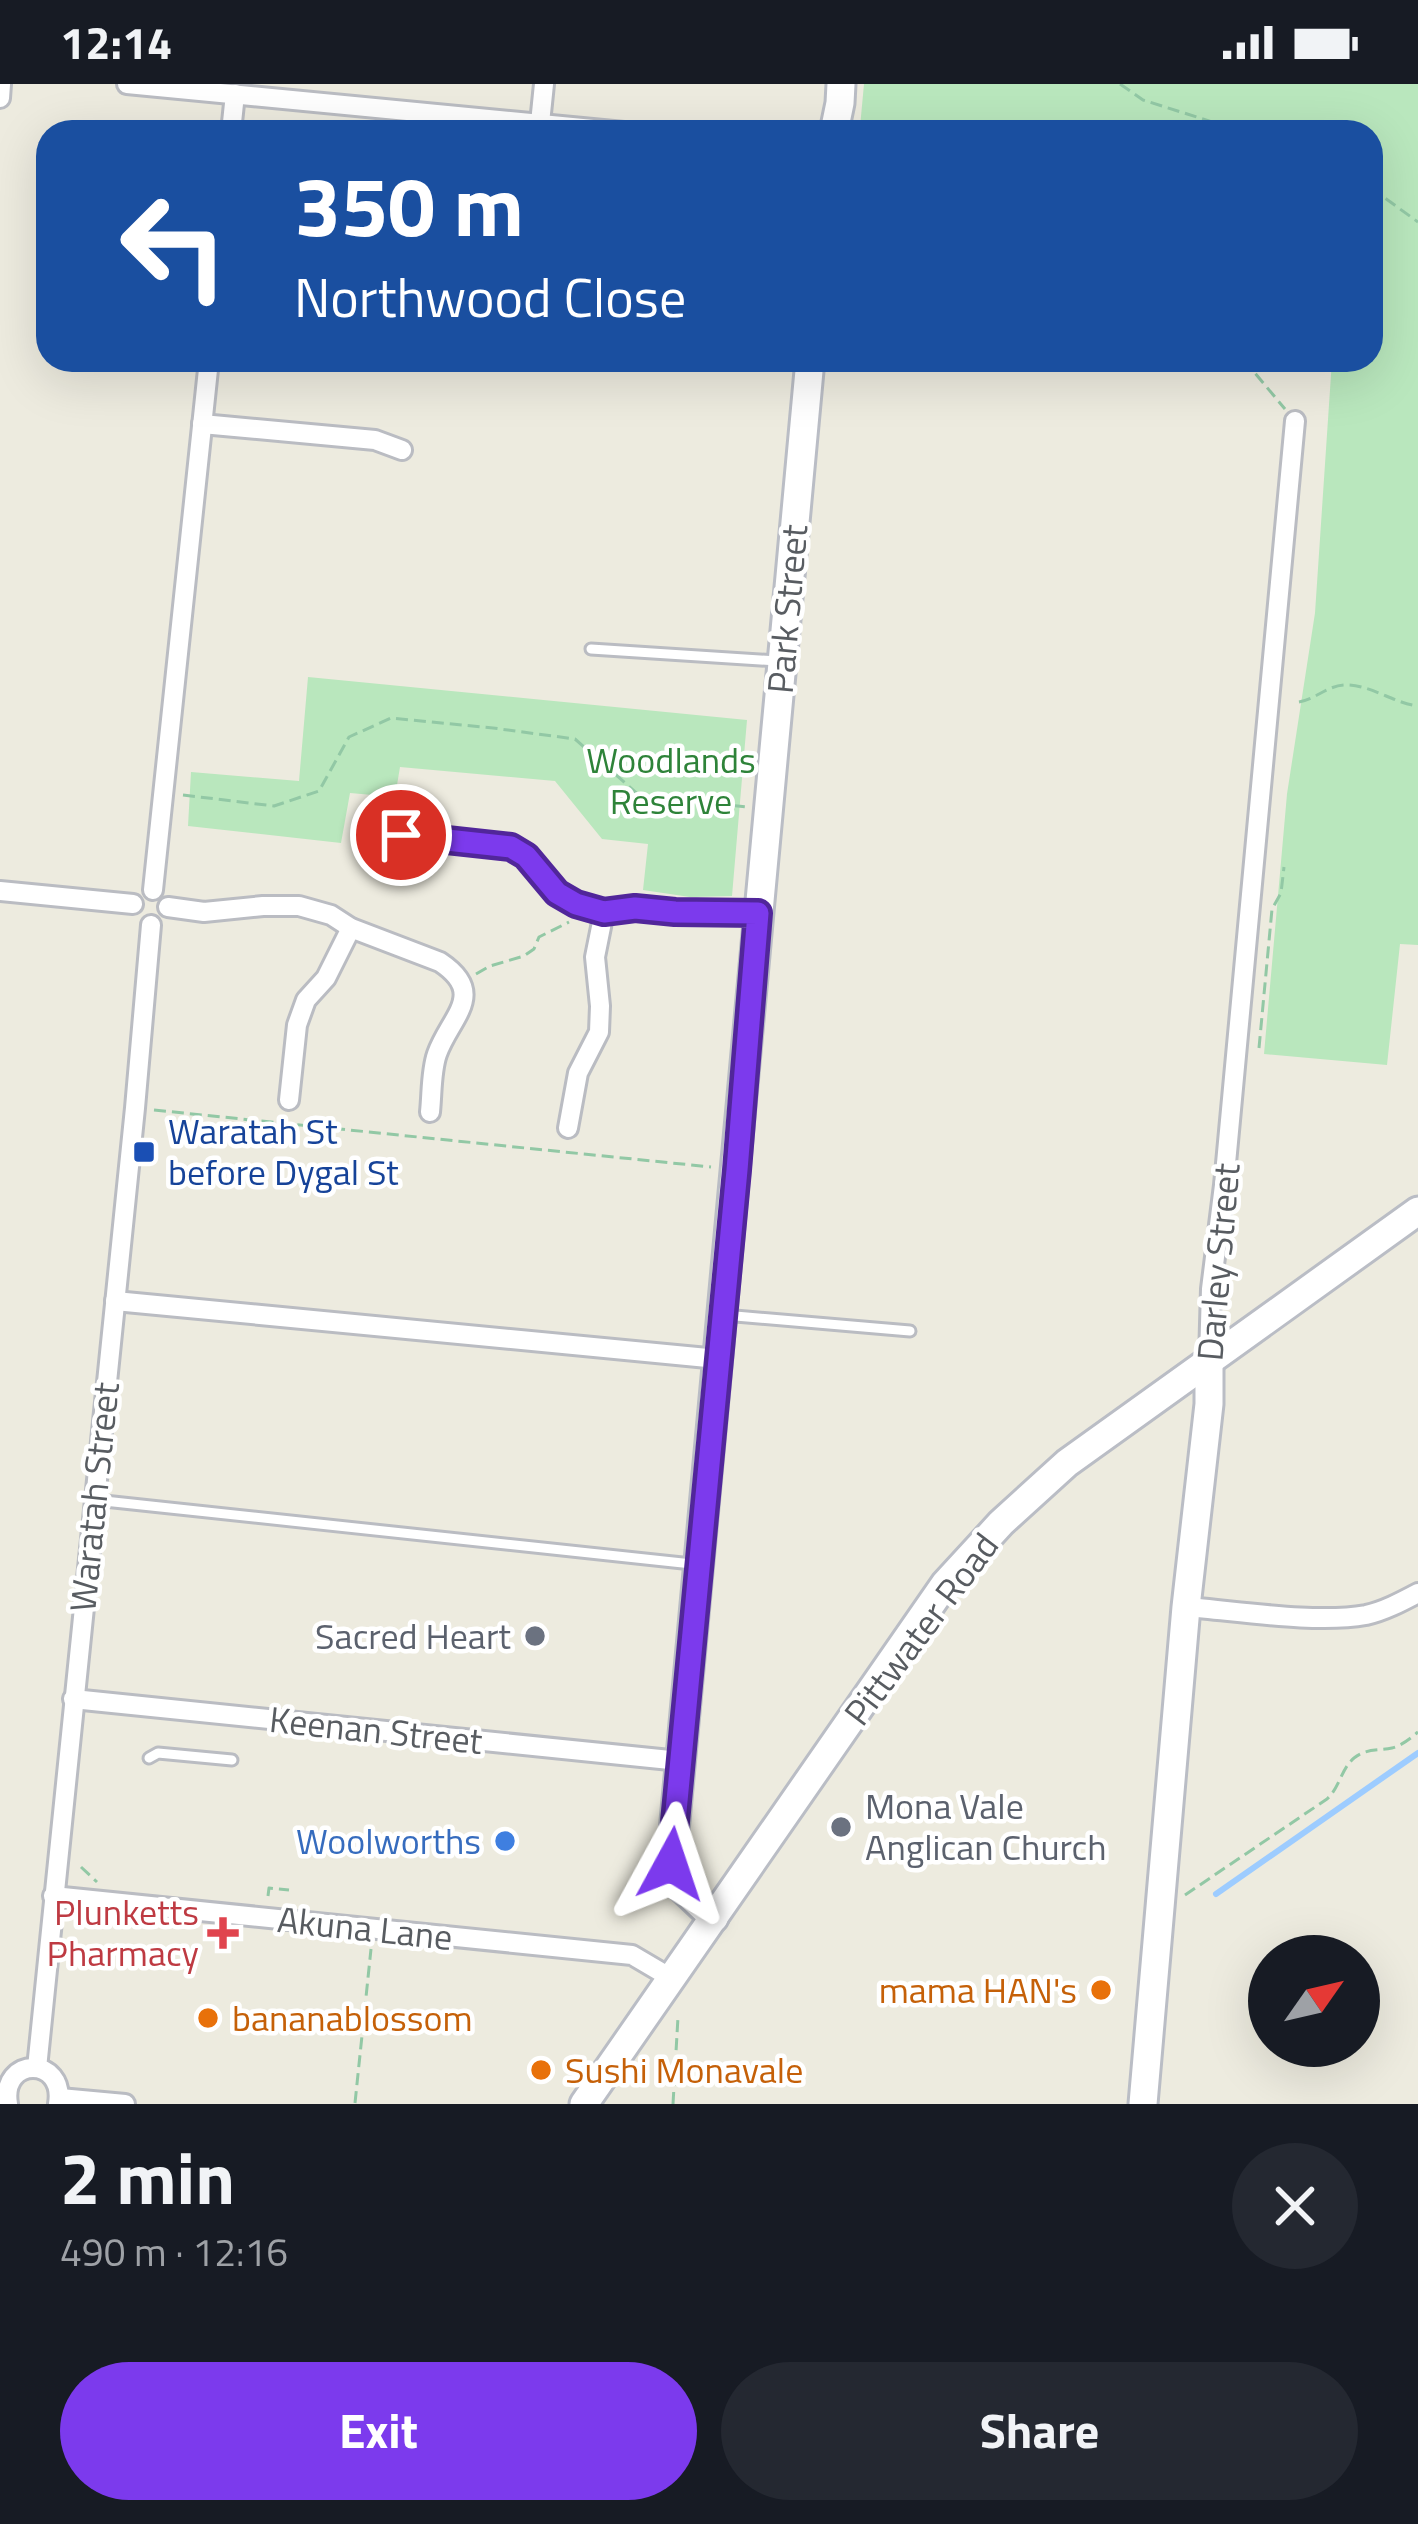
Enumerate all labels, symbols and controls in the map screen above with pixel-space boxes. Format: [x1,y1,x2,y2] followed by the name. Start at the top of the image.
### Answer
[60,8,172,76] text: 12:14
[294,141,524,269] text: 350 m
[96,168,252,324] icon: left
[294,256,686,338] text: Northwood Close
[752,522,821,696] street label: Park Street
[586,732,756,828] park label: Woodlands Reserve
[350,784,452,886] pin
[368,802,434,868] icon: arrive
[168,1103,399,1199] place label: Waratah St before Dygal St
[131,1139,157,1165] marker: Waratah St before Dygal St
[1181,1161,1254,1363] street label: Darley Street
[54,1379,133,1615] street label: Waratah Street
[830,1521,1011,1737] street label: Pittwater Road
[315,1608,511,1663] place label: Sacred Heart
[522,1623,548,1649] marker: Sacred Heart
[267,1691,486,1768] street label: Keenan Street
[865,1778,1107,1874] place label: Mona Vale Anglican Church
[608,1801,734,1927] position arrow
[296,1813,481,1868] place label: Woolworths
[828,1814,854,1840] marker: Mona Vale Anglican Church
[492,1828,518,1854] marker: Woolworths
[47,1884,199,1980] place label: Plunketts Pharmacy
[275,1891,455,1964] street label: Akuna Lane
[210,1920,236,1946] marker: Plunketts Pharmacy
[1248,1935,1380,2067] north arrow
[1248,1935,1380,2067] map controls
[879,1962,1077,2017] place label: mama HAN's
[1088,1977,1114,2003] marker: mama HAN's
[232,1990,473,2045] place label: bananablossom
[195,2005,221,2031] marker: bananablossom
[565,2042,803,2097] place label: Sushi Monavale
[528,2057,554,2083] marker: Sushi Monavale
[60,2122,235,2232] text: 2 min
[1232,2143,1358,2269] button: close
[60,2222,288,2281] text: 490 m · 12:16
[60,2362,697,2500] button: Exit
[721,2362,1358,2500] button: Share

